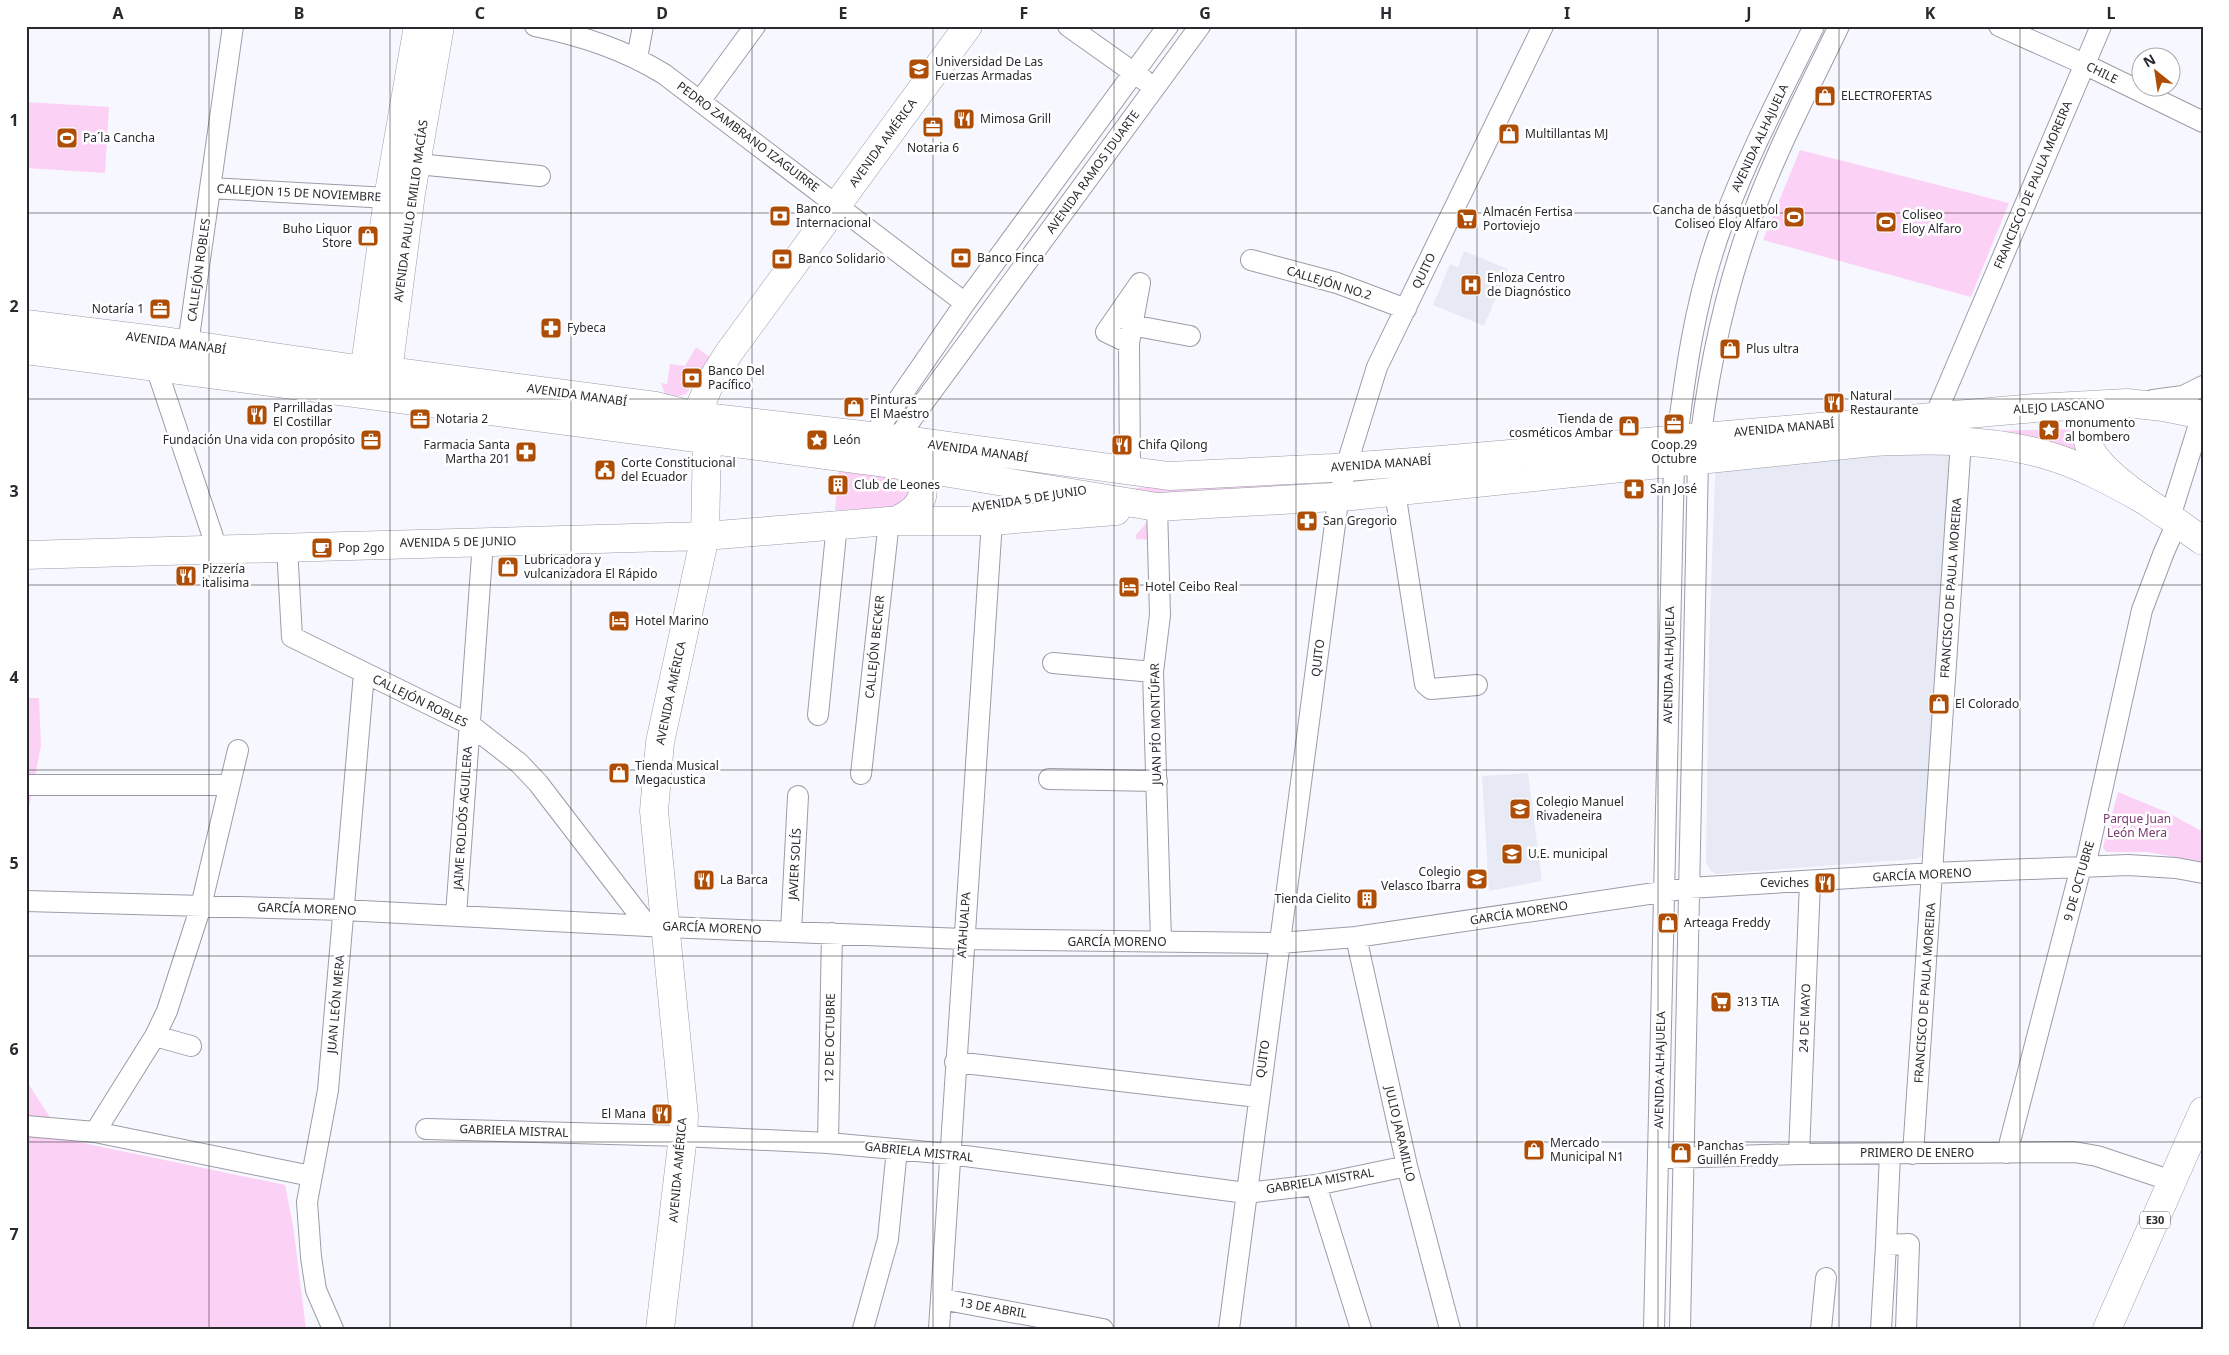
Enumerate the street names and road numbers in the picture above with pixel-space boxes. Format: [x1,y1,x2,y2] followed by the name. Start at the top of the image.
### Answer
[2083,58,2121,88] street label: CHILE
[674,77,823,196] street label: PEDRO ZAMBRANO IZAGUIRRE
[1727,81,1792,195] street label: AVENIDA ALHAJUELA
[845,95,921,190] street label: AVENIDA AMÉRICA
[1989,98,2076,271] street label: FRANCISCO DE PAULA MOREIRA
[1042,107,1143,237] street label: AVENIDA RAMOS IDUARTE
[389,118,432,303] street label: AVENIDA PAULO EMILIO MACÍAS
[216,180,382,205] street label: CALLEJON 15 DE NOVIEMBRE
[183,217,214,323] street label: CALLEJÓN ROBLES
[1408,250,1440,292] street label: QUITO
[1284,261,1374,304] street label: CALLEJÓN NO.2
[125,327,227,358] street label: AVENIDA MANABÍ
[526,379,628,410] street label: AVENIDA MANABÍ
[2013,396,2105,417] street label: ALEJO LASCANO
[1733,415,1835,440] street label: AVENIDA MANABÍ
[927,435,1029,466] street label: AVENIDA MANABÍ
[1330,452,1432,475] street label: AVENIDA MANABÍ
[970,481,1088,516] street label: AVENIDA 5 DE JUNIO
[1936,497,1965,679] street label: FRANCISCO DE PAULA MOREIRA
[400,532,516,551] street label: AVENIDA 5 DE JUNIO
[861,594,888,699] street label: CALLEJÓN BECKER
[1659,606,1678,724] street label: AVENIDA ALHAJUELA
[1307,638,1328,678] street label: QUITO
[651,639,690,746] street label: AVENIDA AMÉRICA
[1146,663,1165,786] street label: JUAN PÍO MONTÚFAR
[370,670,471,731] street label: CALLEJÓN ROBLES
[449,745,476,891] street label: JAIME ROLDÓS AGUILERA
[784,827,805,901] street label: JAVIER SOLÍS
[2059,839,2098,923] street label: 9 DE OCTUBRE
[1872,863,1972,886] street label: GARCÍA MORENO
[953,891,974,959] street label: ATAHUALPA
[1469,896,1569,929] street label: GARCÍA MORENO
[257,898,357,919] street label: GARCÍA MORENO
[1910,902,1939,1084] street label: FRANCISCO DE PAULA MOREIRA
[662,917,762,938] street label: GARCÍA MORENO
[1067,933,1167,950] street label: GARCÍA MORENO
[323,954,348,1055] street label: JUAN LEÓN MERA
[1795,983,1814,1053] street label: 24 DE MAYO
[820,993,839,1083] street label: 12 DE OCTUBRE
[1650,1011,1669,1129] street label: AVENIDA ALHAJUELA
[1251,1039,1274,1079] street label: QUITO
[1381,1083,1420,1183] street label: JULIO JARAMILLO
[664,1116,691,1223] street label: AVENIDA AMÉRICA
[459,1120,569,1141] street label: GABRIELA MISTRAL
[864,1137,974,1166] street label: GABRIELA MISTRAL
[1860,1144,1974,1161] street label: PRIMERO DE ENERO
[1265,1164,1375,1197] street label: GABRIELA MISTRAL
[2140,1212,2170,1228] road number: E30
[958,1293,1028,1322] street label: 13 DE ABRIL

